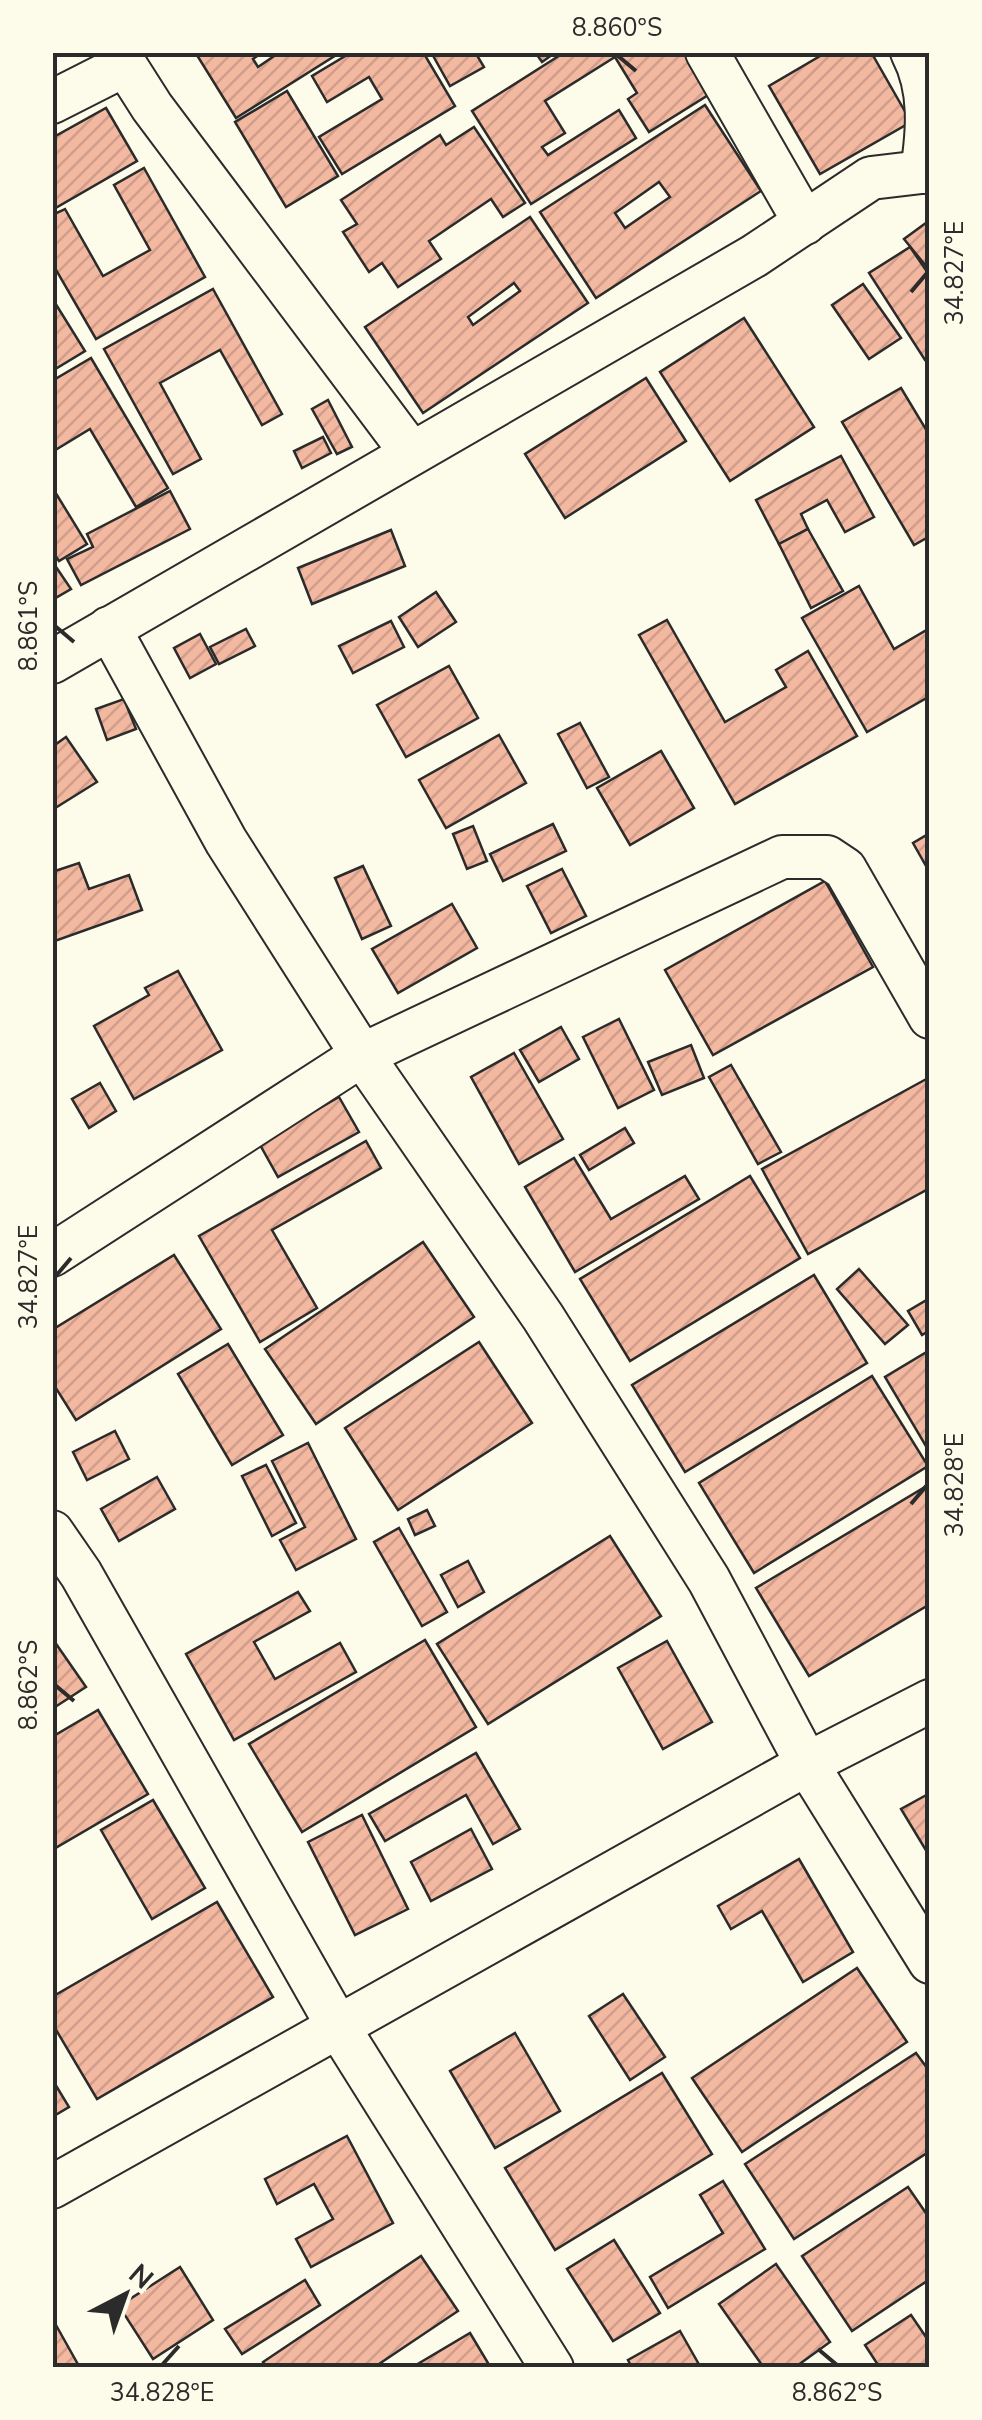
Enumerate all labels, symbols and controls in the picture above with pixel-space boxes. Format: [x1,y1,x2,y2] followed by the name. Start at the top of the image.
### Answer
[572,11,662,45] text: 8.860°S
[938,221,972,325] text: 34.827°E
[12,581,46,671] text: 8.861°S
[12,1225,46,1329] text: 34.827°E
[938,1433,972,1537] text: 34.828°E
[12,1640,46,1730] text: 8.862°S
[75,2245,175,2345] north arrow
[120,2256,161,2298] text: N
[110,2376,214,2410] text: 34.828°E
[792,2376,882,2410] text: 8.862°S

